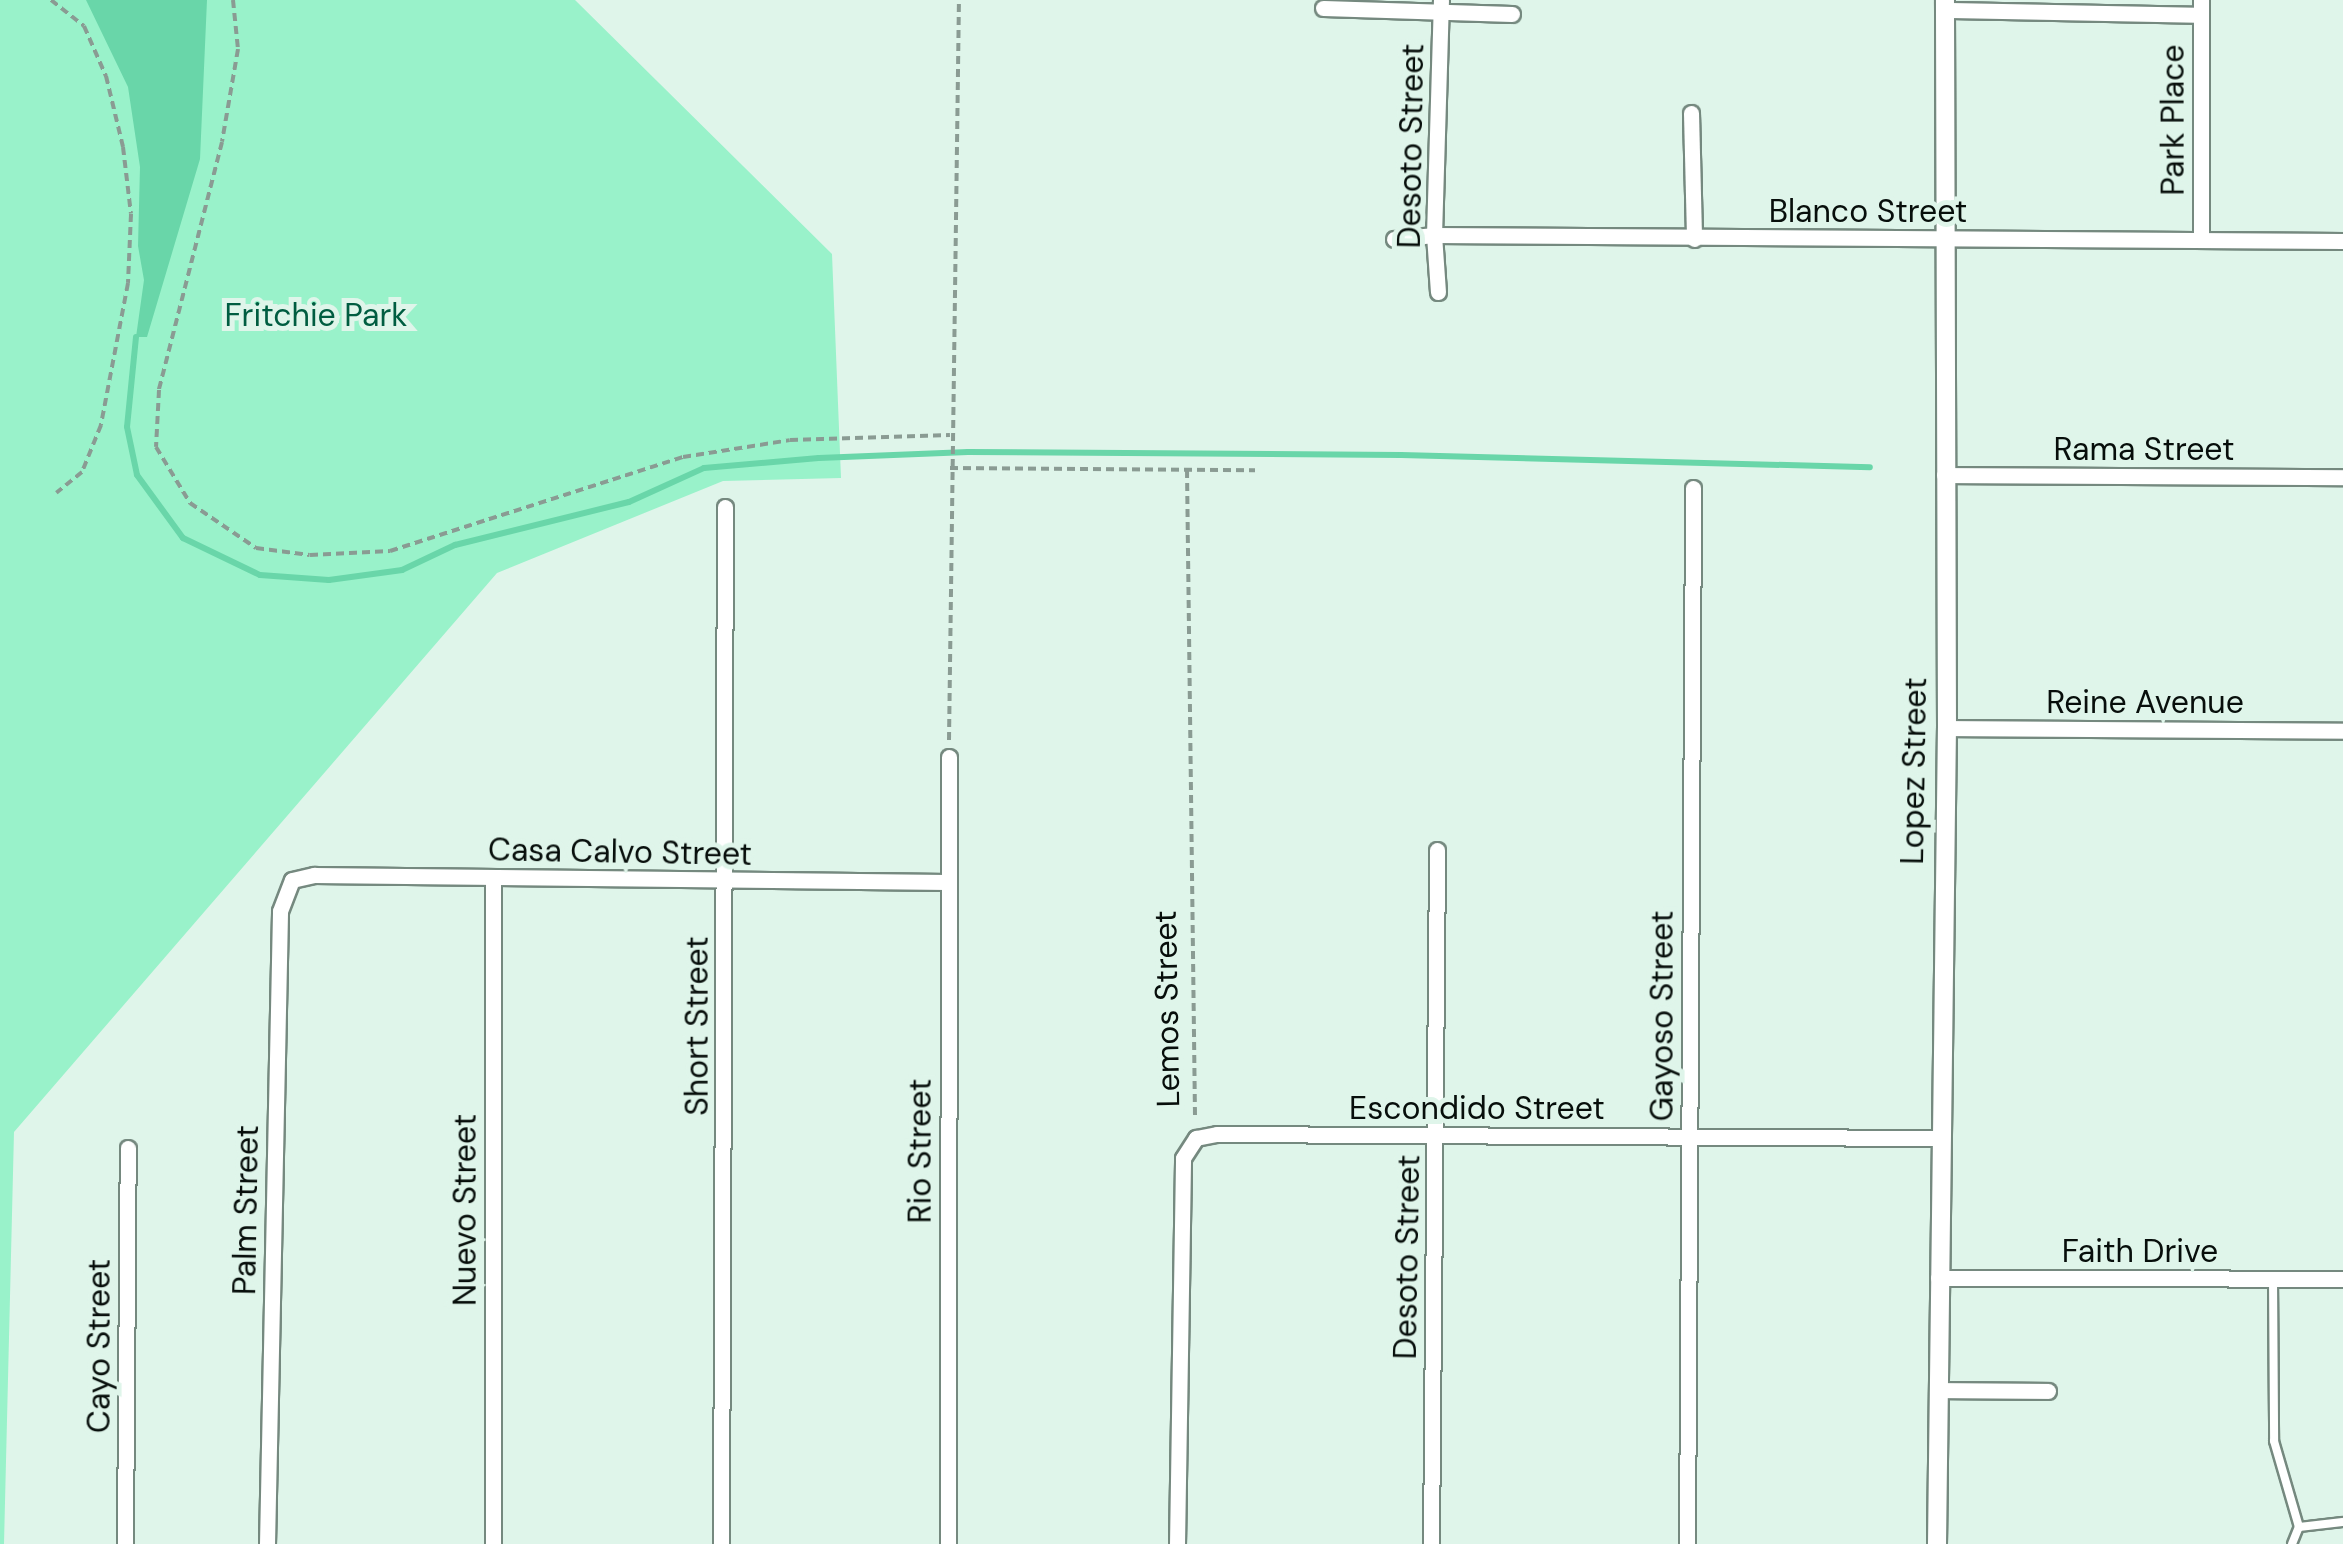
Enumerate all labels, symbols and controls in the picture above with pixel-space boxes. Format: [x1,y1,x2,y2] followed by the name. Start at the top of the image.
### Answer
[1390,43,1432,249] street label: Desoto Street
[2154,44,2192,196] street label: Park Place
[1769,192,1967,230] street label: Blanco Street
[224,296,408,334] park label: Fritchie Park
[2053,430,2235,468] street label: Rama Street
[1893,677,1935,865] street label: Lopez Street
[2046,683,2244,721] street label: Reine Avenue
[488,830,752,874] street label: Casa Calvo Street
[1146,910,1188,1108] street label: Lemos Street
[1643,911,1681,1121] street label: Gayoso Street
[678,936,716,1116] street label: Short Street
[901,1079,939,1223] street label: Rio Street
[1349,1089,1605,1127] street label: Escondido Street
[446,1114,484,1306] street label: Nuevo Street
[225,1125,267,1295] street label: Palm Street
[1386,1154,1428,1360] street label: Desoto Street
[2062,1232,2218,1270] street label: Faith Drive
[80,1259,118,1433] street label: Cayo Street

